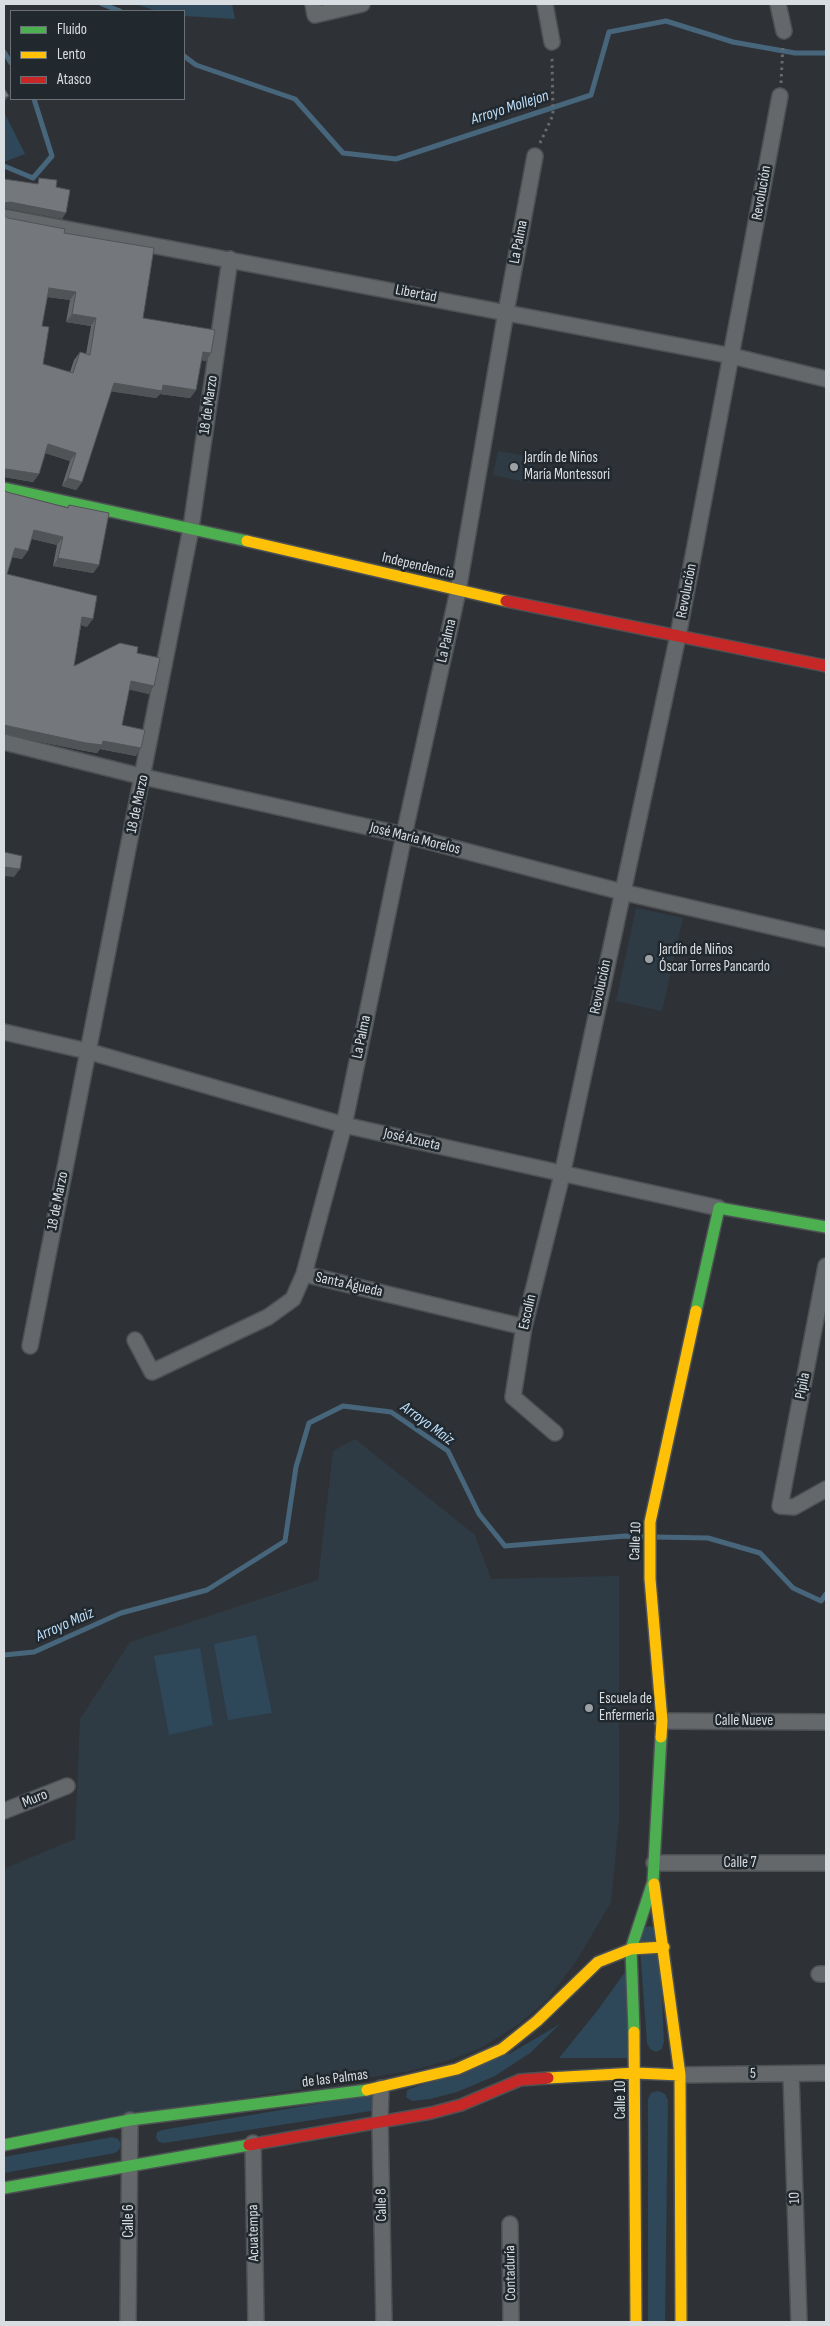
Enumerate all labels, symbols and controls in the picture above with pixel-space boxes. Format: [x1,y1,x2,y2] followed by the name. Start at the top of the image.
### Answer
[10,10,185,100] legend
[57,20,87,39] text: Fluido
[57,45,86,64] text: Lento
[57,70,91,89] text: Atasco
[469,86,551,130] water label: Arroyo Mollejon
[748,164,776,222] street label: Revolución
[506,219,532,265] street label: La Palma
[394,281,438,307] street label: Libertad
[196,374,222,436] street label: 18 de Marzo
[524,449,610,484] place label: Jardín de Niños María Montessori
[508,461,520,473] marker: Jardín de Niños María Montessori
[380,549,456,583] street label: Independencia
[673,562,701,620] street label: Revolución
[433,618,461,664] street label: La Palma
[123,773,153,835] street label: 18 de Marzo
[368,819,462,859] street label: José María Morelos
[659,941,770,976] place label: Jardín de Niños Óscar Torres Pancardo
[643,953,655,965] marker: Jardín de Niños Óscar Torres Pancardo
[586,958,616,1016] street label: Revolución
[349,1014,375,1060] street label: La Palma
[382,1125,442,1155] street label: José Azueta
[44,1170,72,1232] street label: 18 de Marzo
[314,1269,384,1301] street label: Santa Águeda
[515,1293,541,1331] street label: Escolín
[792,1371,814,1401] street label: Pípila
[397,1398,457,1450] water label: Arroyo Maiz
[626,1521,646,1561] street label: Calle 10
[33,1604,97,1646] water label: Arroyo Maiz
[599,1690,654,1725] place label: Escuela de Enfermeria
[583,1702,595,1714] marker: Escuela de Enfermeria
[715,1712,773,1730] street label: Calle Nueve
[20,1786,50,1812] street label: Muro
[724,1854,756,1872] street label: Calle 7
[750,2065,756,2083] street label: 5
[301,2066,369,2092] street label: de las Palmas
[612,2081,630,2119] street label: Calle 10
[373,2188,391,2222] street label: Calle 8
[786,2192,804,2204] street label: 10
[120,2204,138,2238] street label: Calle 6
[245,2204,263,2262] street label: Acuatempa
[502,2245,520,2301] street label: Contaduría

